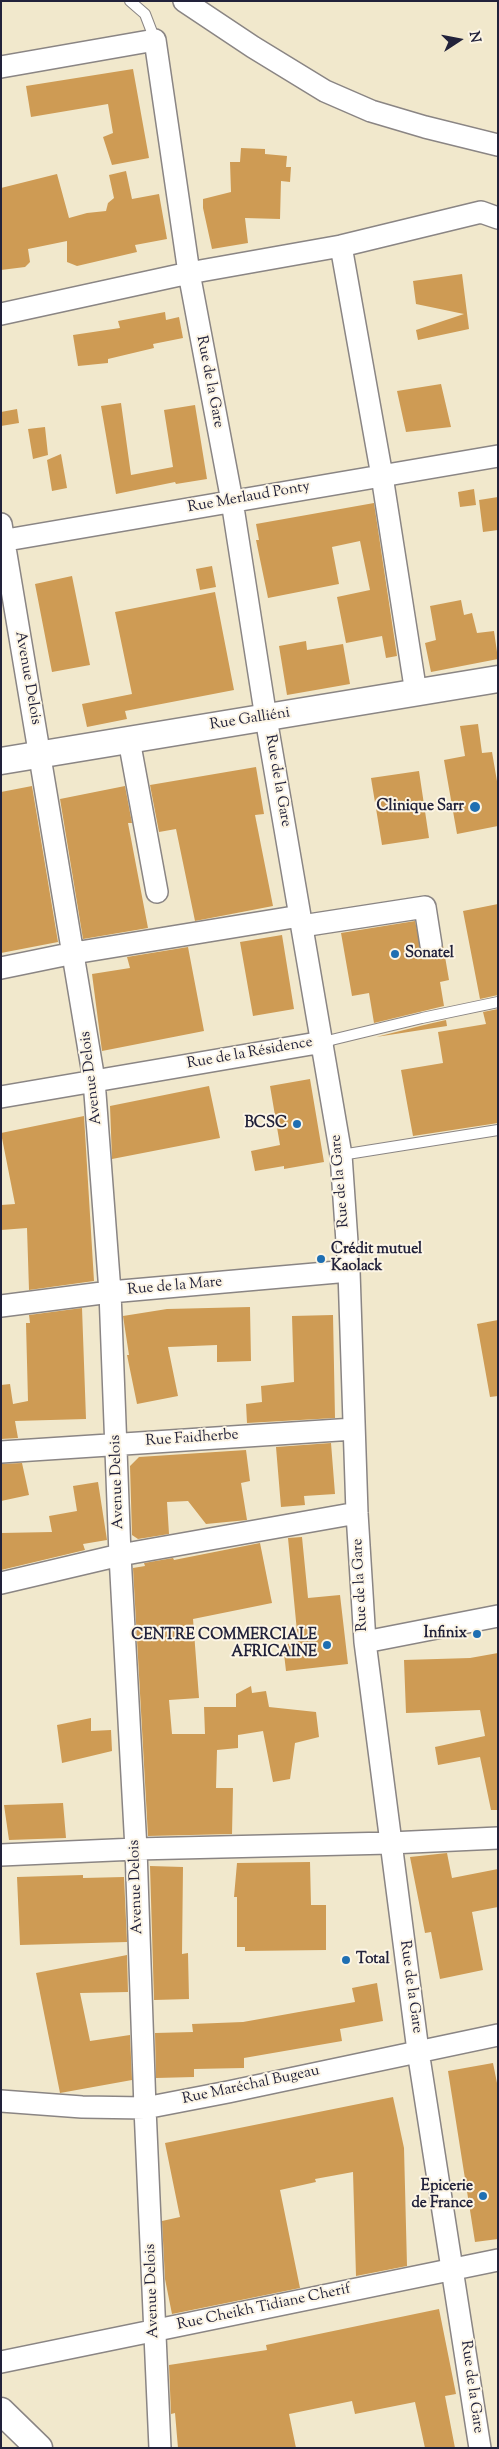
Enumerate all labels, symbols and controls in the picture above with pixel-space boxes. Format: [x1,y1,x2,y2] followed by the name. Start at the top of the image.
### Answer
[434,15,484,65] north arrow
[463,30,485,45] text: N
[191,334,227,430] street label: Rue de la Gare
[186,478,312,518] street label: Rue Merlaud Ponty
[10,630,44,726] street label: Avenue Delois
[209,705,291,735] street label: Rue Galliéni
[260,733,294,829] street label: Rue de la Gare
[376,798,464,816] place label: Clinique Sarr
[468,800,482,814] marker: Clinique Sarr
[405,945,454,963] place label: Sonatel
[389,948,401,960] marker: Sonatel
[77,1030,107,1126] street label: Avenue Delois
[186,1034,314,1074] street label: Rue de la Résidence
[244,1115,287,1133] place label: BCSC
[291,1118,303,1130] marker: BCSC
[328,1134,354,1228] street label: Rue de la Gare
[331,1241,422,1276] place label: Crédit mutuel Kaolack
[315,1253,327,1265] marker: Crédit mutuel Kaolack
[127,1274,223,1300] street label: Rue de la Mare
[145,1427,239,1451] street label: Rue Faidherbe
[107,1434,129,1530] street label: Avenue Delois
[350,1538,372,1632] street label: Rue de la Gare
[424,1625,467,1643] place label: Infinix
[131,1627,317,1662] place label: CENTRE COMMERCIALE AFRICAINE
[471,1628,483,1640] marker: Infinix
[321,1639,333,1651] marker: CENTRE COMMERCIALE AFRICAINE
[126,1839,148,1935] street label: Avenue Delois
[395,1939,425,2035] street label: Rue de la Gare
[356,1951,390,1969] place label: Total
[340,1954,352,1966] marker: Total
[181,2063,321,2109] street label: Rue Maréchal Bugeau
[411,2178,473,2213] place label: Epicerie de France
[477,2190,489,2202] marker: Epicerie de France
[142,2243,164,2339] street label: Avenue Delois
[176,2281,352,2335] street label: Rue Cheikh Tidiane Cherif
[456,2339,486,2435] street label: Rue de la Gare

